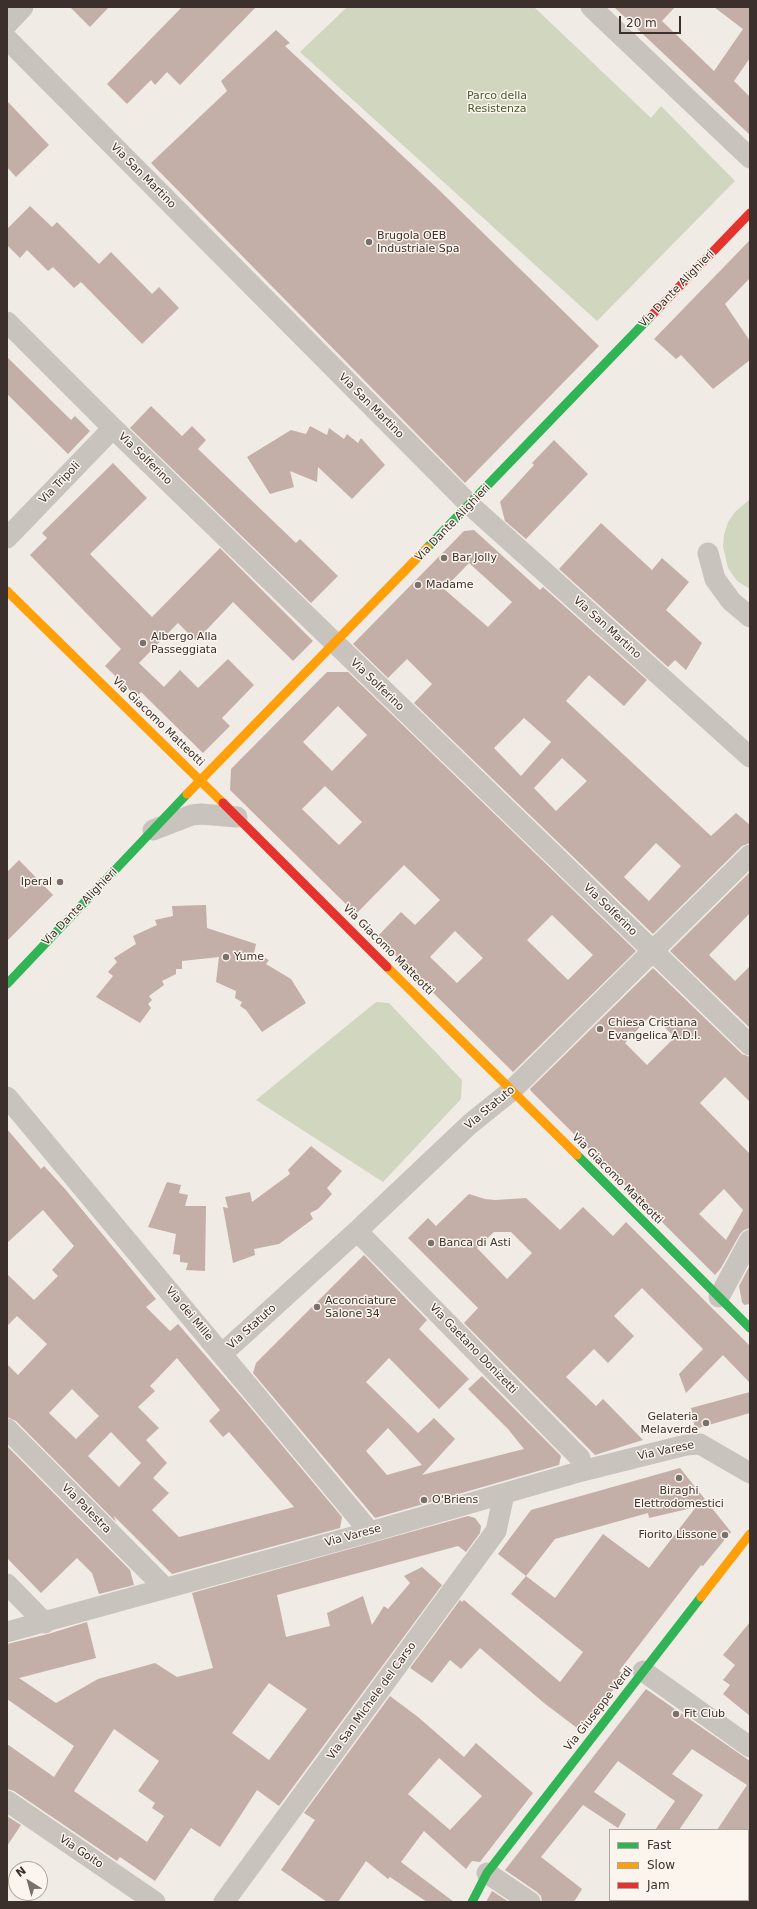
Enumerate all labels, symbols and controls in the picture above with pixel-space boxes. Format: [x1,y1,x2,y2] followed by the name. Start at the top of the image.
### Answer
[621,8,683,34] scale bar
[626,16,657,30] text: 20 m
[467,89,527,115] park label: Parco della Resistenza
[108,141,178,211] street label: Via San Martino
[377,229,460,255] place label: Brugola OEB Industriale Spa
[364,237,374,247] marker: Brugola OEB Industriale Spa
[637,248,717,330] street label: Via Dante Alighieri
[336,371,406,441] street label: Via San Martino
[116,430,174,488] street label: Via Solferino
[37,459,83,507] street label: Via Tripoli
[413,482,493,564] street label: Via Dante Alighieri
[452,551,497,565] place label: Bar Jolly
[439,553,449,563] marker: Bar Jolly
[426,578,473,592] place label: Madame
[413,580,423,590] marker: Madame
[570,594,644,662] street label: Via San Martino
[151,630,217,656] place label: Albergo Alla Passeggiata
[138,638,148,648] marker: Albergo Alla Passeggiata
[348,656,406,714] street label: Via Solferino
[109,675,207,769] street label: Via Giacomo Matteotti
[40,866,120,948] street label: Via Dante Alighieri
[21,875,52,889] place label: Iperal
[55,877,65,887] marker: Iperal
[581,881,639,939] street label: Via Solferino
[340,902,436,998] street label: Via Giacomo Matteotti
[234,950,264,964] place label: Yume
[221,952,231,962] marker: Yume
[608,1016,701,1042] place label: Chiesa Cristiana Evangelica A.D.I.
[595,1024,605,1034] marker: Chiesa Cristiana Evangelica A.D.I.
[462,1083,518,1133] street label: Via Statuto
[569,1131,665,1227] street label: Via Giacomo Matteotti
[439,1236,511,1250] place label: Banca di Asti
[426,1238,436,1248] marker: Banca di Asti
[163,1284,215,1344] street label: Via dei Mille
[325,1294,396,1320] place label: Acconciature Salone 34
[426,1301,520,1397] street label: Via Gaetano Donizetti
[225,1302,279,1352] street label: Via Statuto
[312,1302,322,1312] marker: Acconciature Salone 34
[641,1410,698,1436] place label: Gelateria Melaverde
[701,1418,711,1428] marker: Gelateria Melaverde
[636,1439,696,1463] street label: Via Varese
[674,1473,684,1483] marker: Biraghi Elettrodomestici
[58,1481,114,1537] street label: Via Palestra
[634,1484,724,1510] place label: Biraghi Elettrodomestici
[432,1493,478,1507] place label: O'Briens
[419,1495,429,1505] marker: O'Briens
[324,1522,382,1550] street label: Via Varese
[638,1528,717,1542] place label: Fiorito Lissone
[720,1530,730,1540] marker: Fiorito Lissone
[325,1640,419,1762] street label: Via San Michele del Carso
[562,1664,636,1754] street label: Via Giuseppe Verdi
[684,1707,725,1721] place label: Fit Club
[671,1709,681,1719] marker: Fit Club
[609,1829,749,1901] legend
[57,1833,105,1871] street label: Via Goito
[647,1838,671,1852] text: Fast
[647,1858,675,1872] text: Slow
[8,1861,48,1901] north arrow
[13,1864,29,1880] text: N
[647,1878,670,1892] text: Jam

